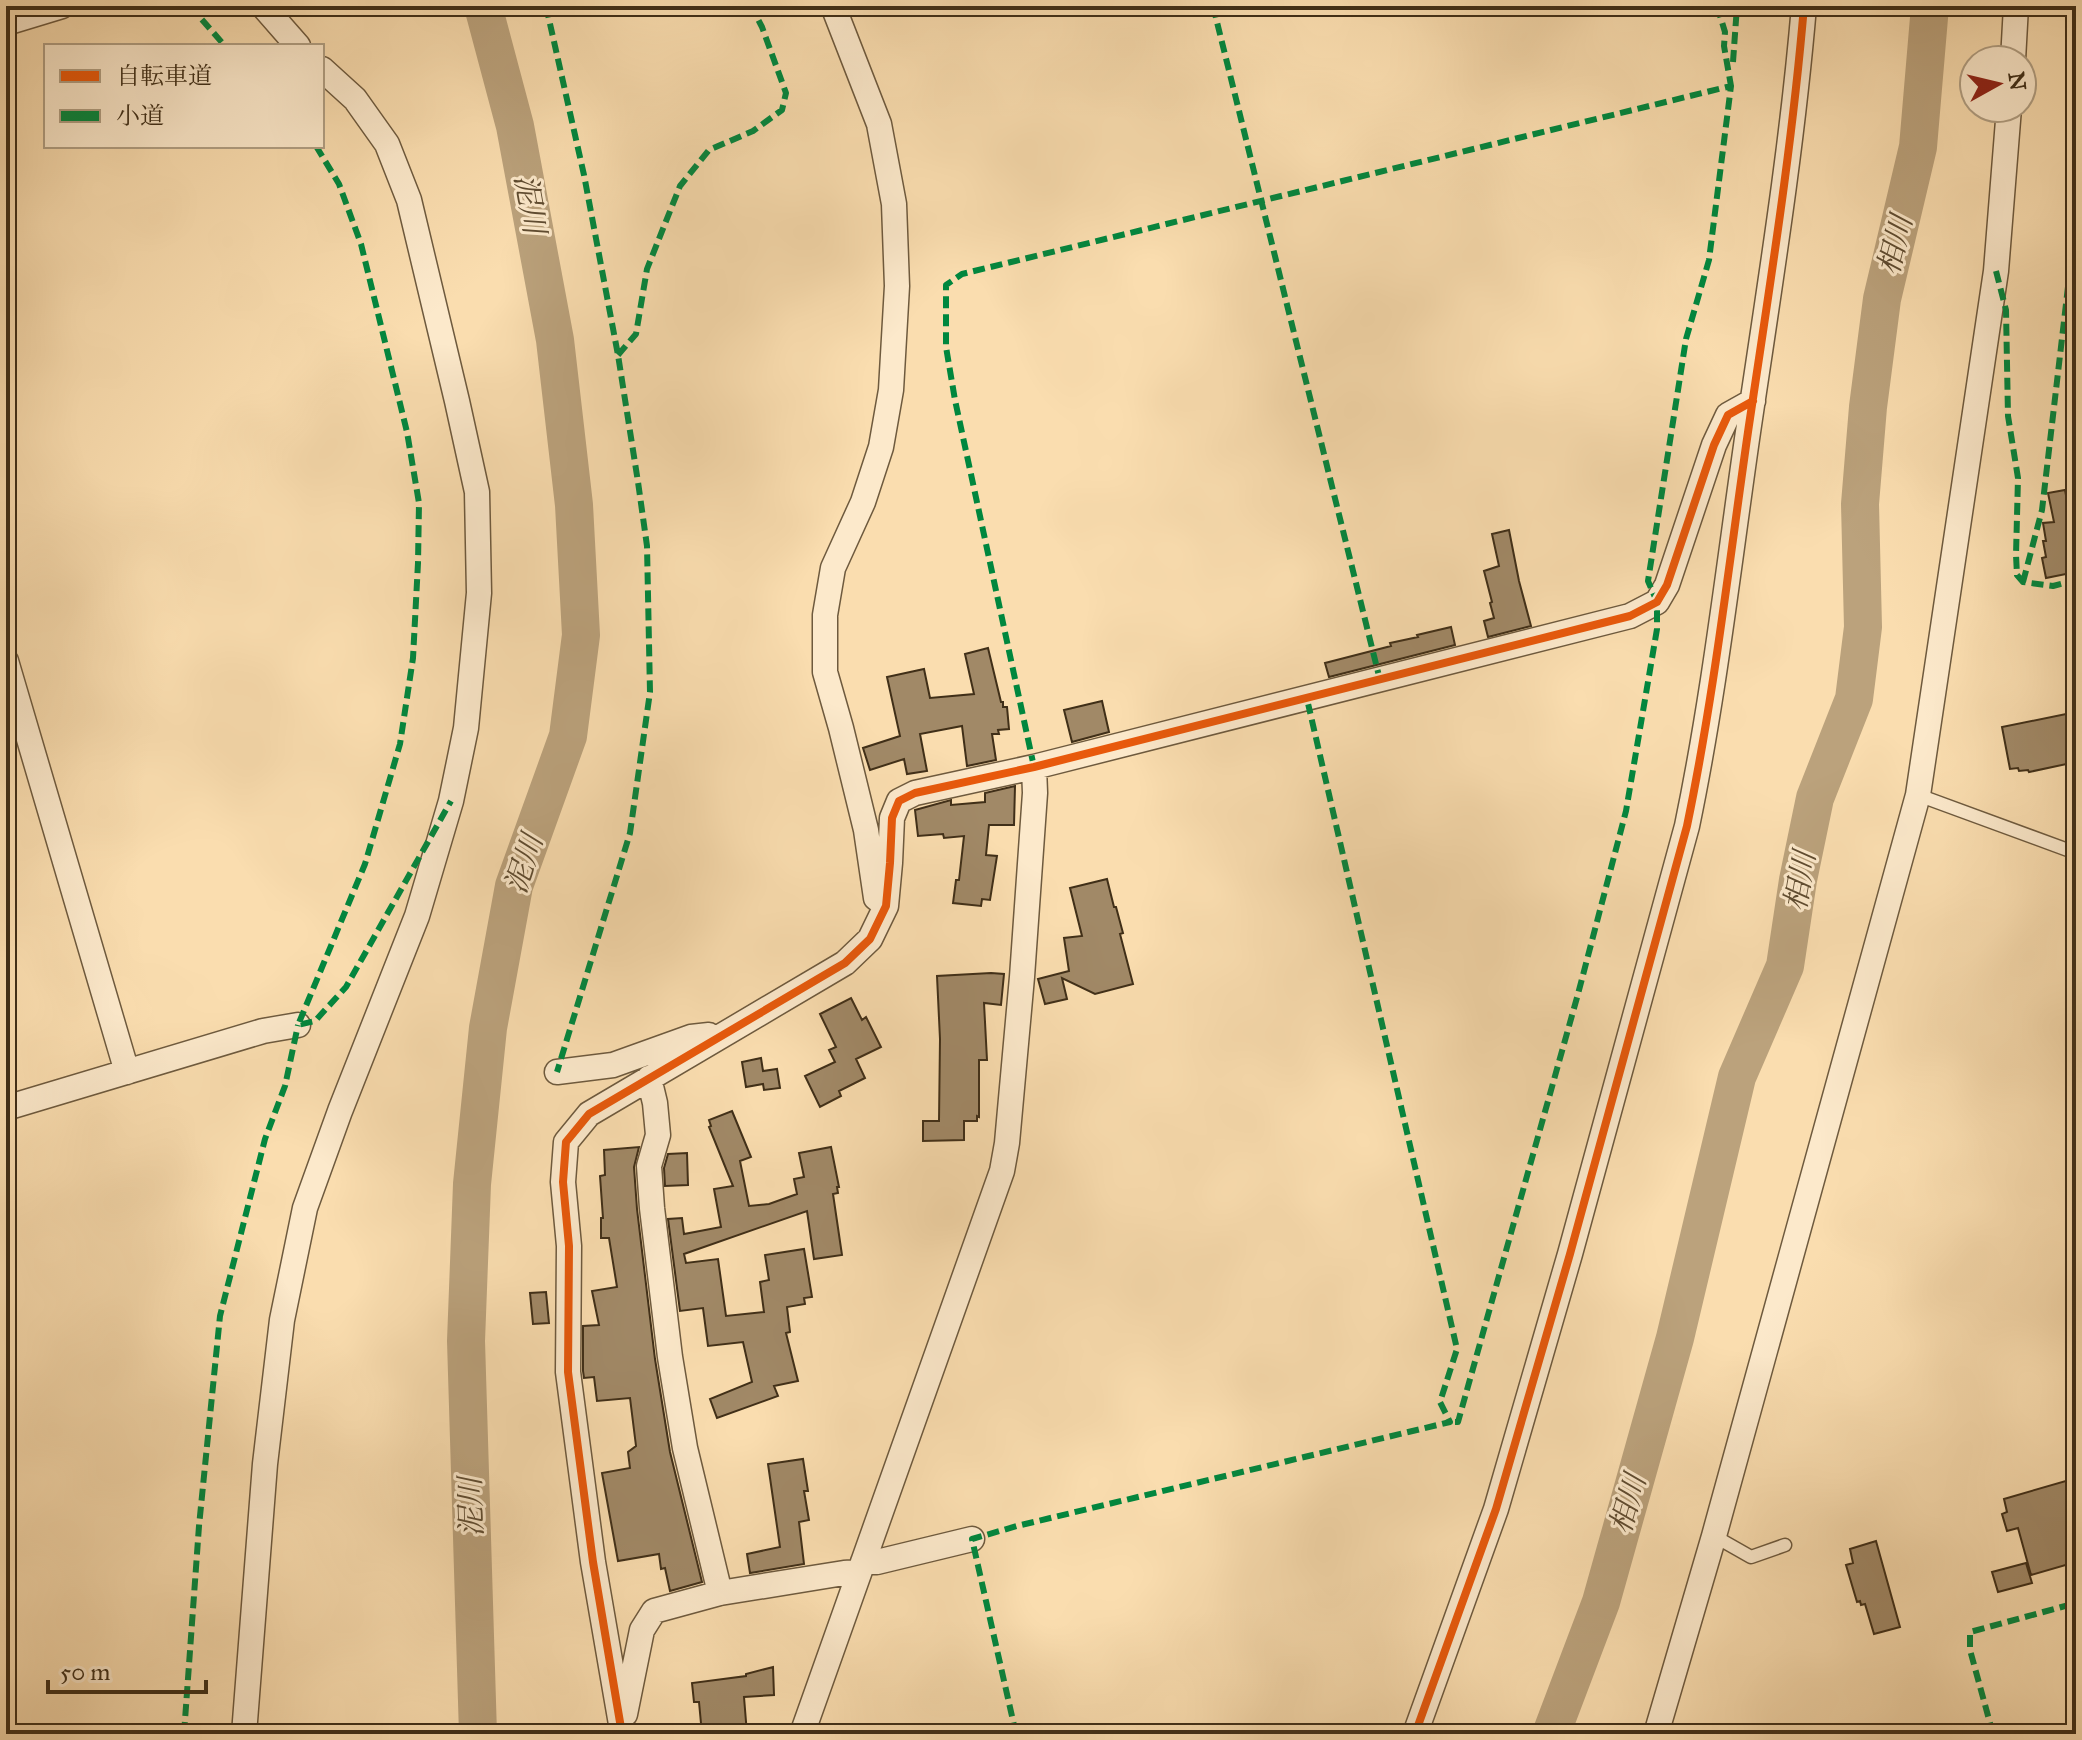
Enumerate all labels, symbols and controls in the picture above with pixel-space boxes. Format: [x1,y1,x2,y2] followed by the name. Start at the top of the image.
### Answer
[44,44,324,148] legend
[1958,44,2038,124] north arrow
[116,61,212,91] text: 自転車道
[2003,70,2032,93] text: N
[116,101,164,131] text: 小道
[507,171,553,240] water label: 泥川
[1870,209,1920,278] water label: 相川
[498,827,551,898] water label: 泥川
[1777,845,1823,914] water label: 相川
[1602,1467,1654,1538] water label: 相川
[452,1473,490,1538] water label: 泥川
[48,1644,206,1694] scale bar
[60,1657,110,1687] text: 50 m

